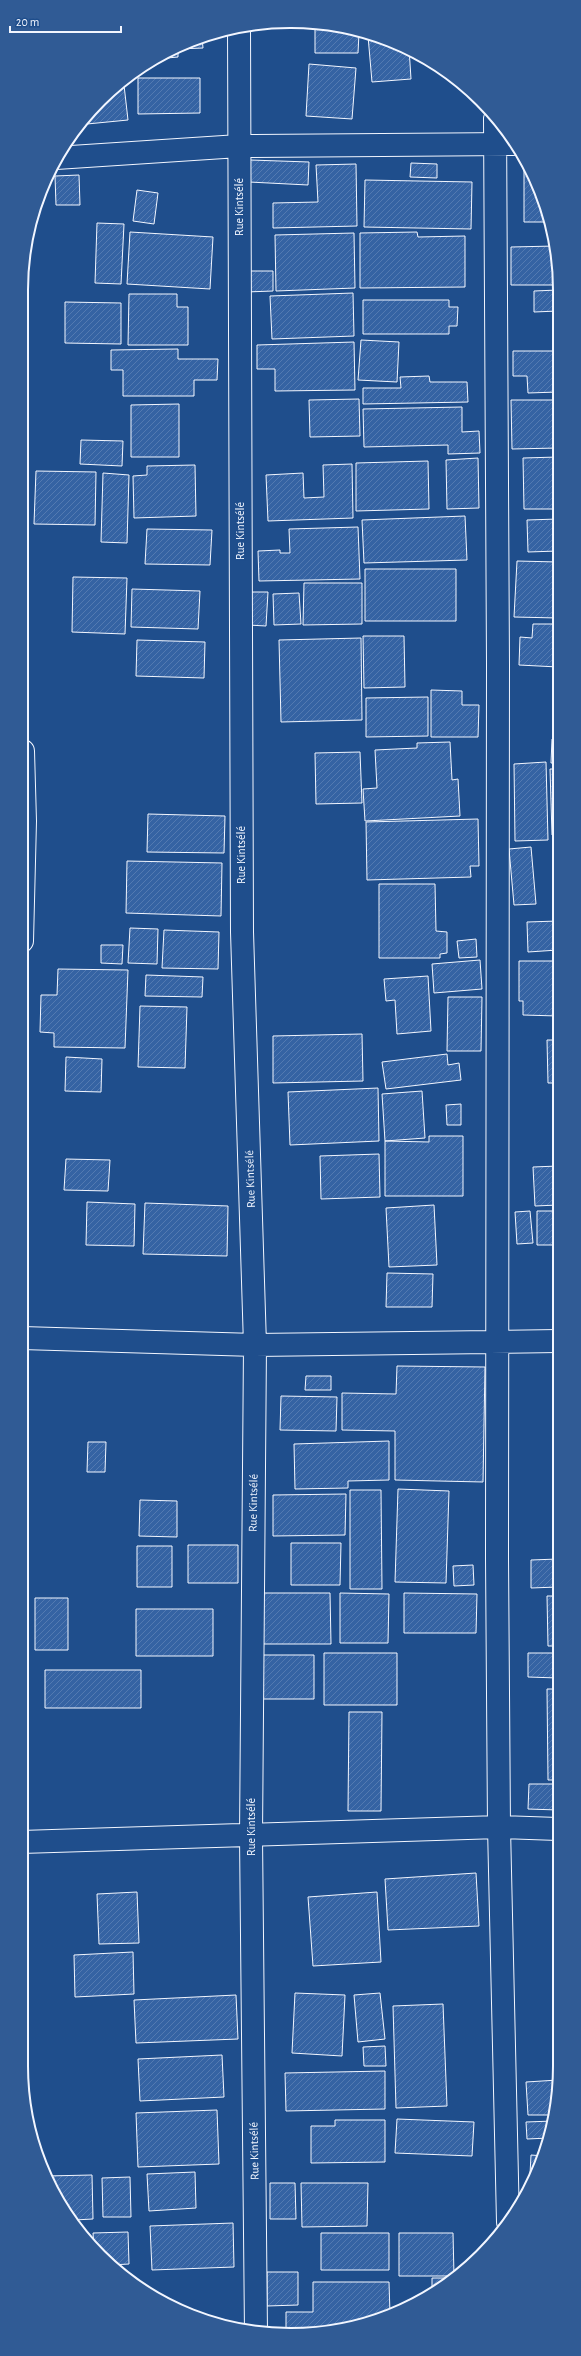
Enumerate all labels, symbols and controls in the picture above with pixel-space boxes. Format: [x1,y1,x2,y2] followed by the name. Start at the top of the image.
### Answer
[10,8,121,34] scale bar
[16,16,39,28] text: 20 m
[233,178,245,236] street label: Rue Kintsélé
[234,502,246,560] street label: Rue Kintsélé
[235,826,247,884] street label: Rue Kintsélé
[243,1150,257,1208] street label: Rue Kintsélé
[246,1474,260,1532] street label: Rue Kintsélé
[245,1798,257,1856] street label: Rue Kintsélé
[247,2122,261,2180] street label: Rue Kintsélé

